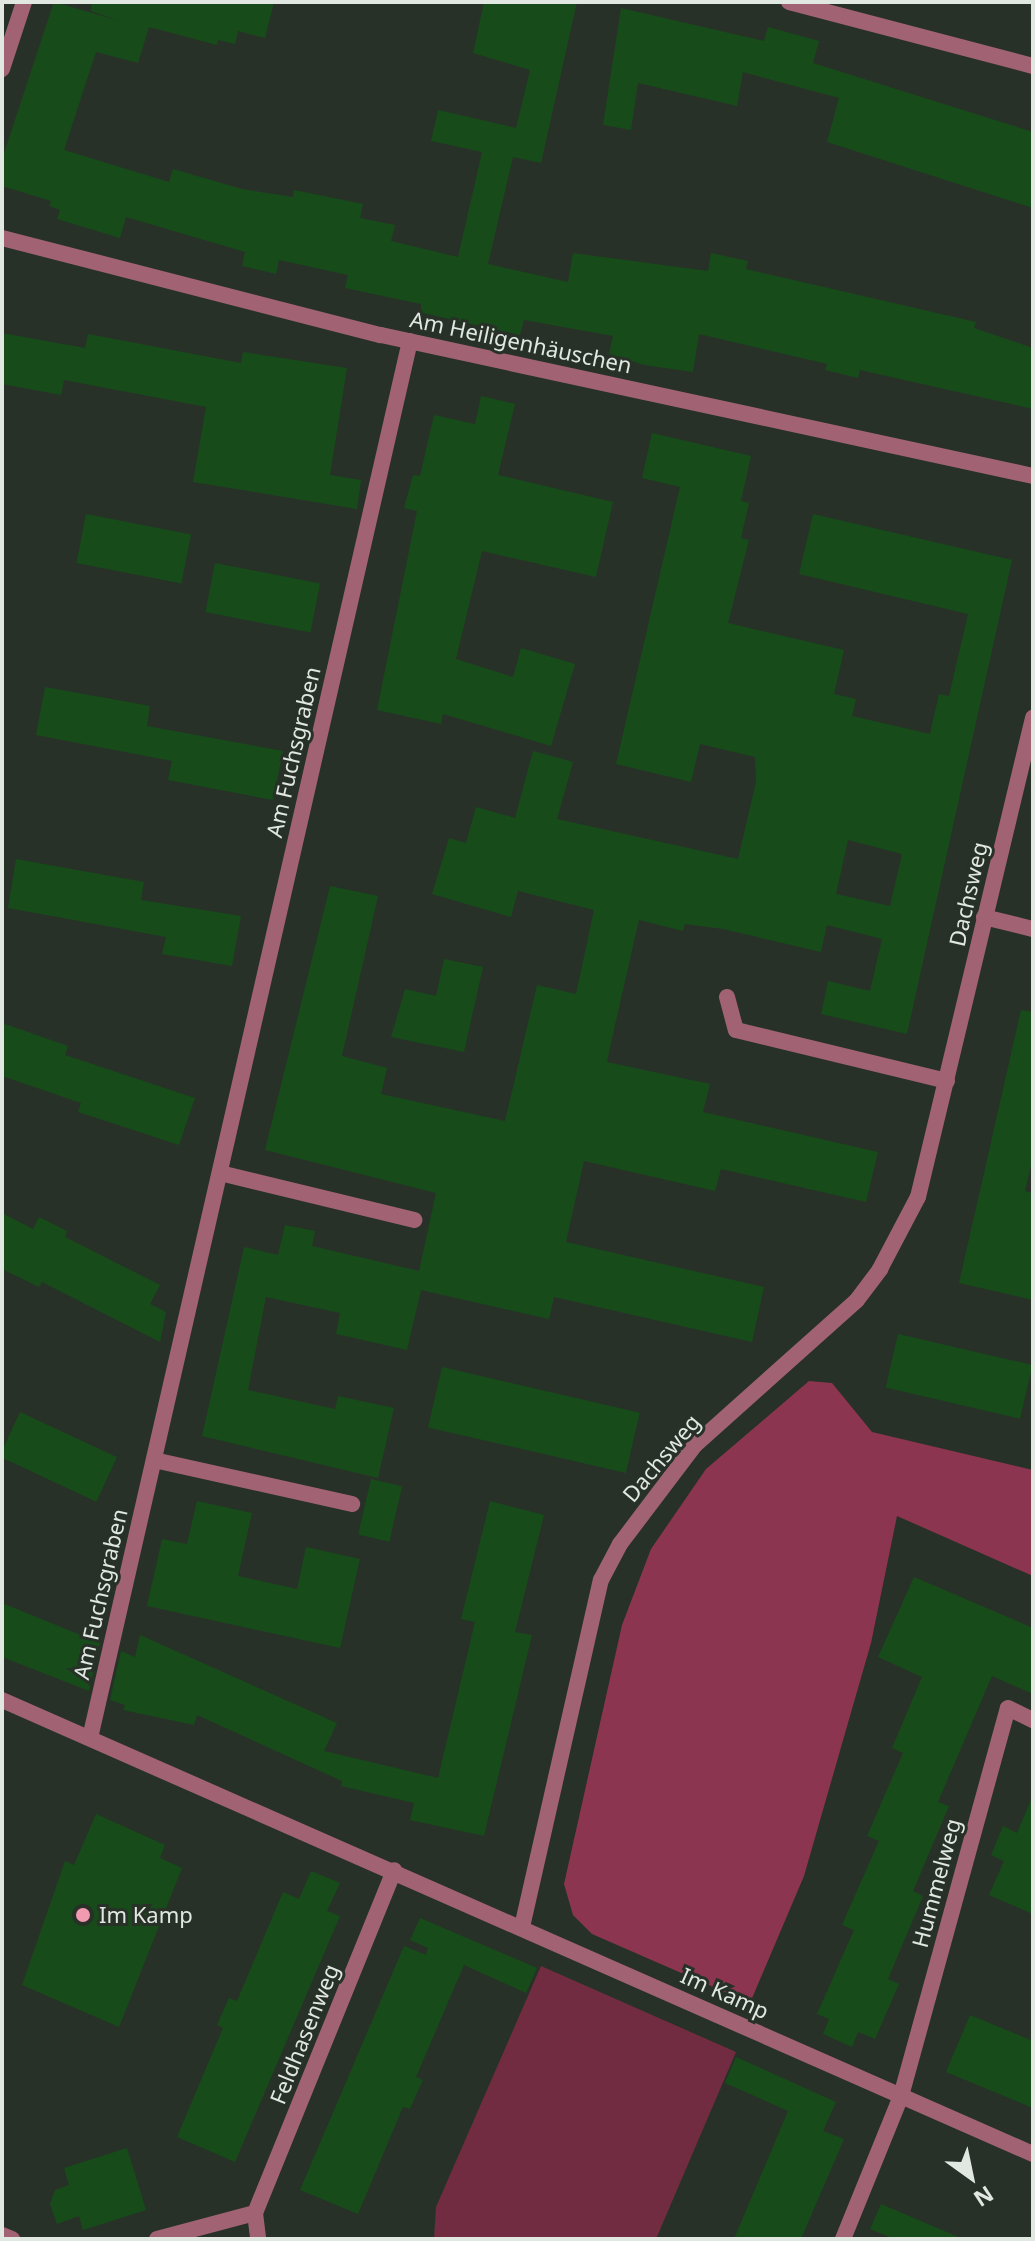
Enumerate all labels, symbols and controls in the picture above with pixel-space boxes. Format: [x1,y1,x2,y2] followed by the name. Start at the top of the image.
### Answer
[408,306,634,378] street label: Am Heiligenhäuschen
[261,664,325,840] street label: Am Fuchsgraben
[943,839,993,949] street label: Dachsweg
[617,1409,705,1507] street label: Dachsweg
[68,1506,132,1682] street label: Am Fuchsgraben
[906,1816,966,1950] street label: Hummelweg
[99,1902,193,1928] place label: Im Kamp
[74,1906,92,1924] marker: Im Kamp
[264,1960,344,2108] street label: Feldhasenweg
[677,1962,773,2024] street label: Im Kamp
[931,2137,1011,2217] north arrow
[968,2180,1000,2215] text: N

